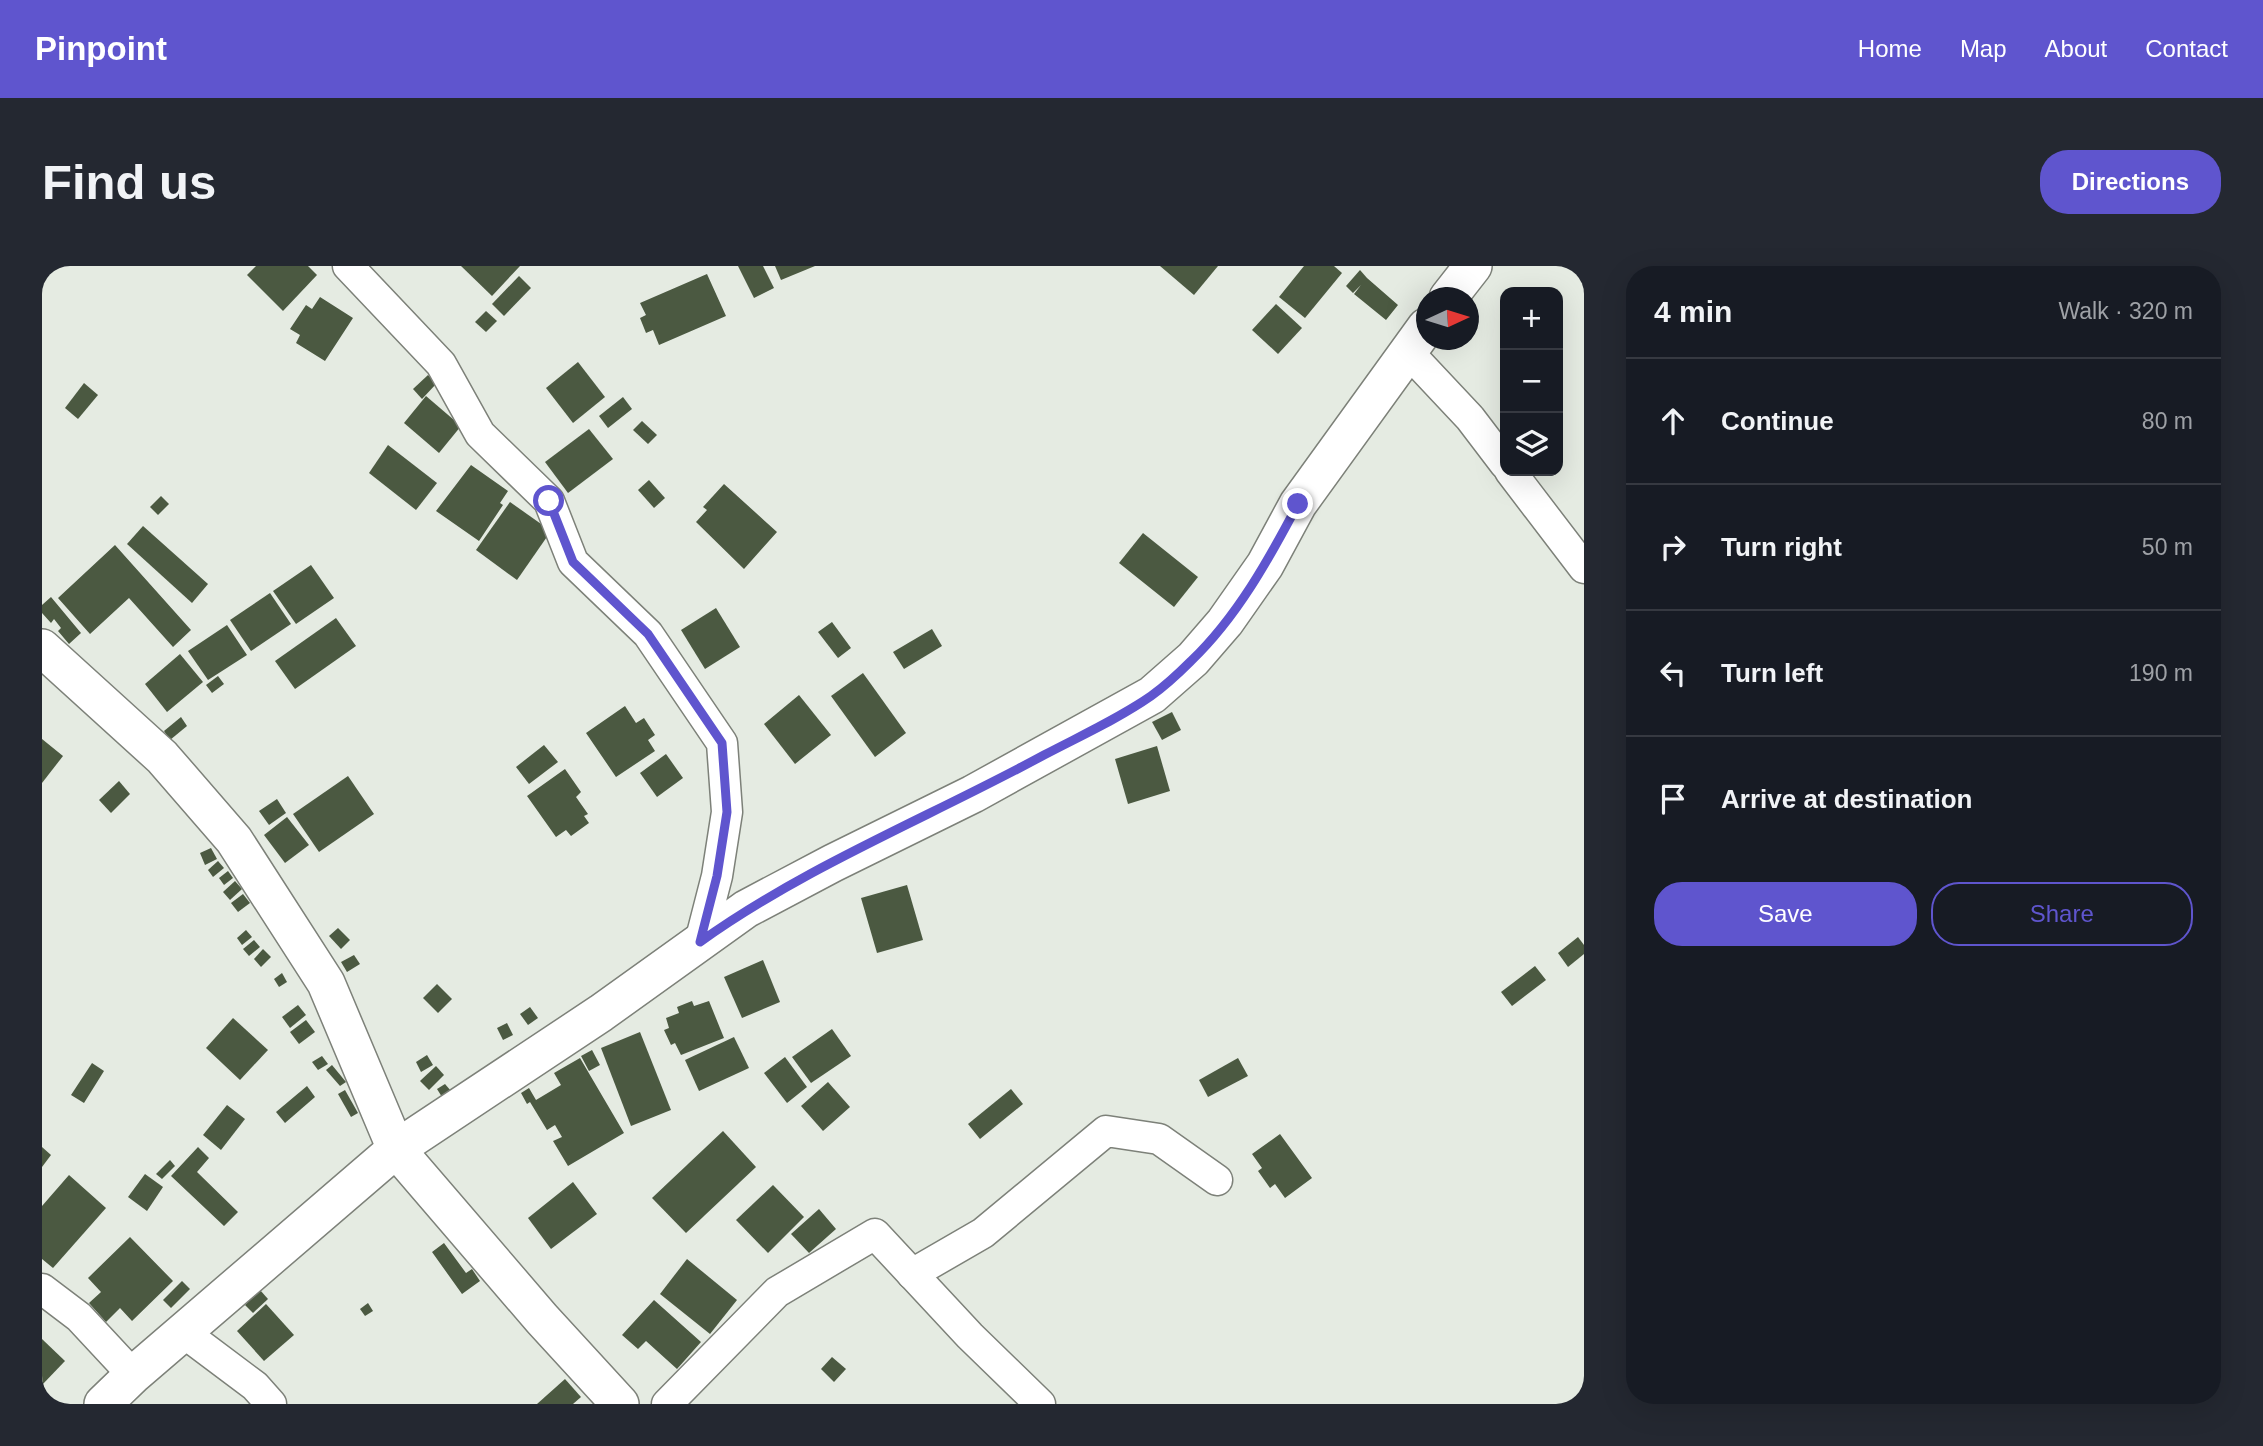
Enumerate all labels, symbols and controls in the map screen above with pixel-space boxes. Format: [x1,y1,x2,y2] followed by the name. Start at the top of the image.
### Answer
[35,30,167,67] text: Pinpoint
[1858,35,1922,62] text: Home
[1960,35,2007,62] text: Map
[2045,35,2107,62] text: About
[2145,35,2228,62] text: Contact
[2040,150,2221,214] button: Directions
[42,155,216,209] text: Find us
[1416,287,1479,350] north arrow
[1500,287,1563,476] map controls
[1500,287,1563,350] button: +
[1654,295,1732,328] text: 4 min
[2058,298,2193,324] text: Walk · 320 m
[1500,350,1563,413] button: −
[1654,402,1692,440] icon: ahead
[1721,406,1834,436] text: Continue
[2142,408,2193,434] text: 80 m
[1500,413,1563,476] button: layers
[533,485,564,516] route start
[1282,488,1313,519] route end
[1654,528,1692,566] icon: right
[1721,532,1842,562] text: Turn right
[2142,534,2193,560] text: 50 m
[1654,654,1692,692] icon: left
[1721,658,1823,688] text: Turn left
[2129,660,2193,686] text: 190 m
[1654,780,1692,818] icon: arrive
[1721,784,1972,814] text: Arrive at destination
[1654,882,1917,946] button: Save
[1931,882,2193,946] button: Share

